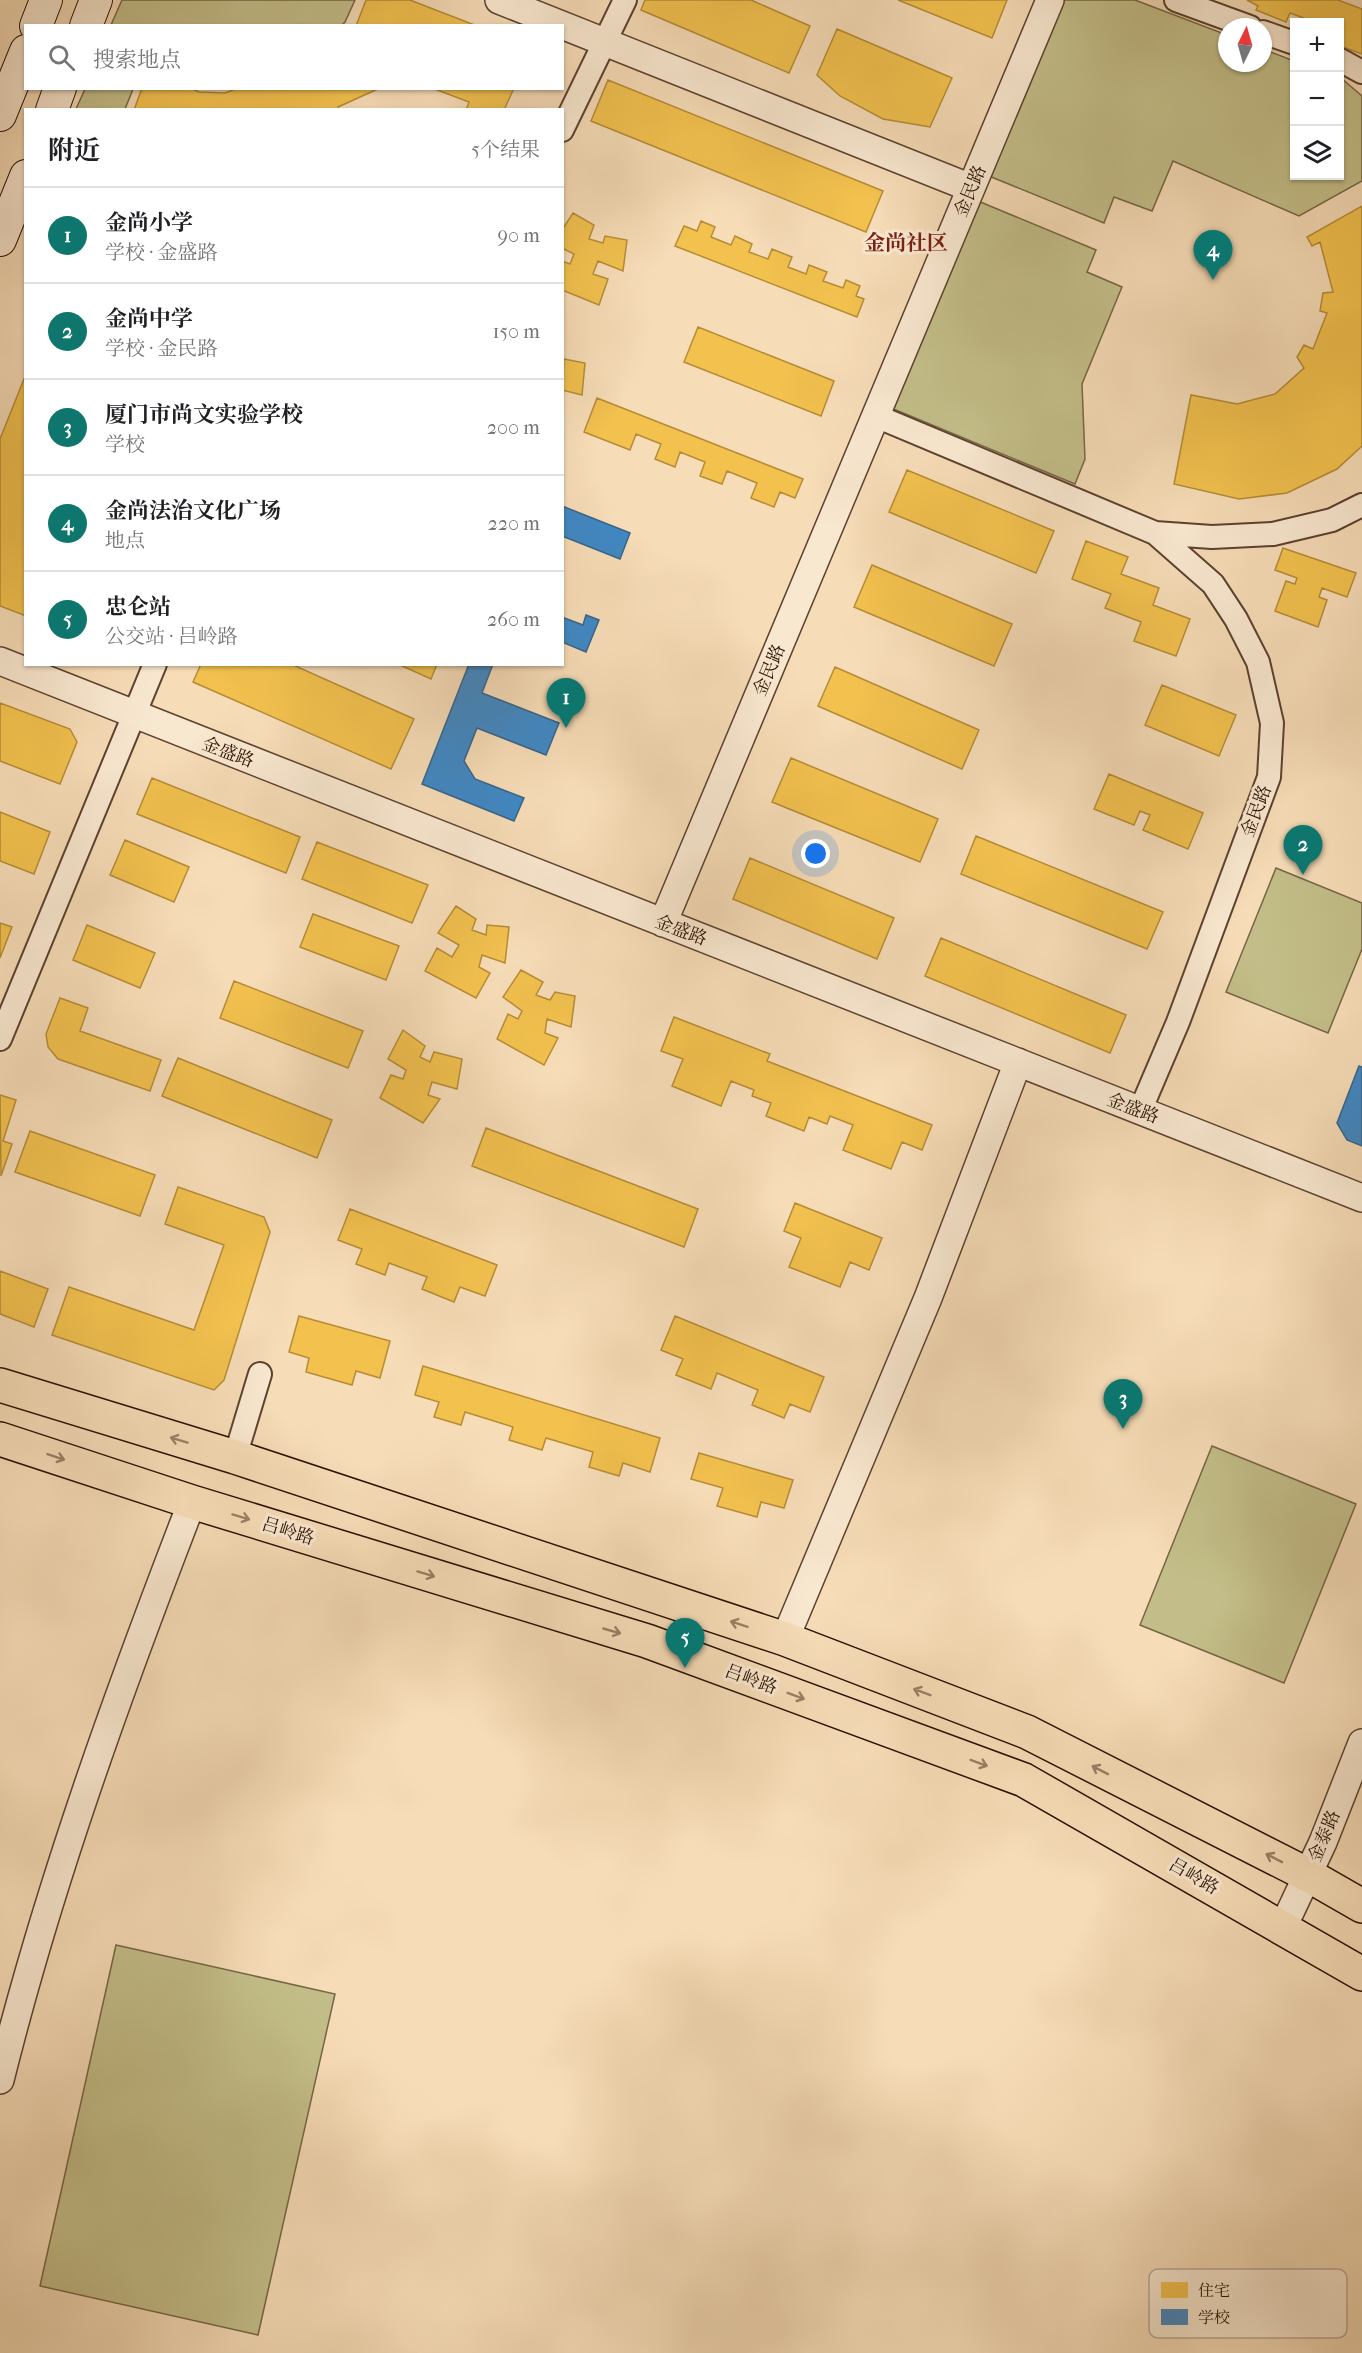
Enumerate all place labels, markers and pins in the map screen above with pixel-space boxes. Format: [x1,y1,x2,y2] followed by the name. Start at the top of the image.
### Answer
[1194,230,1232,280] pin: 4
[546,678,586,728] pin: 1
[1284,826,1322,875] pin: 2
[1104,1380,1142,1429] pin: 3
[666,1618,704,1668] pin: 5

